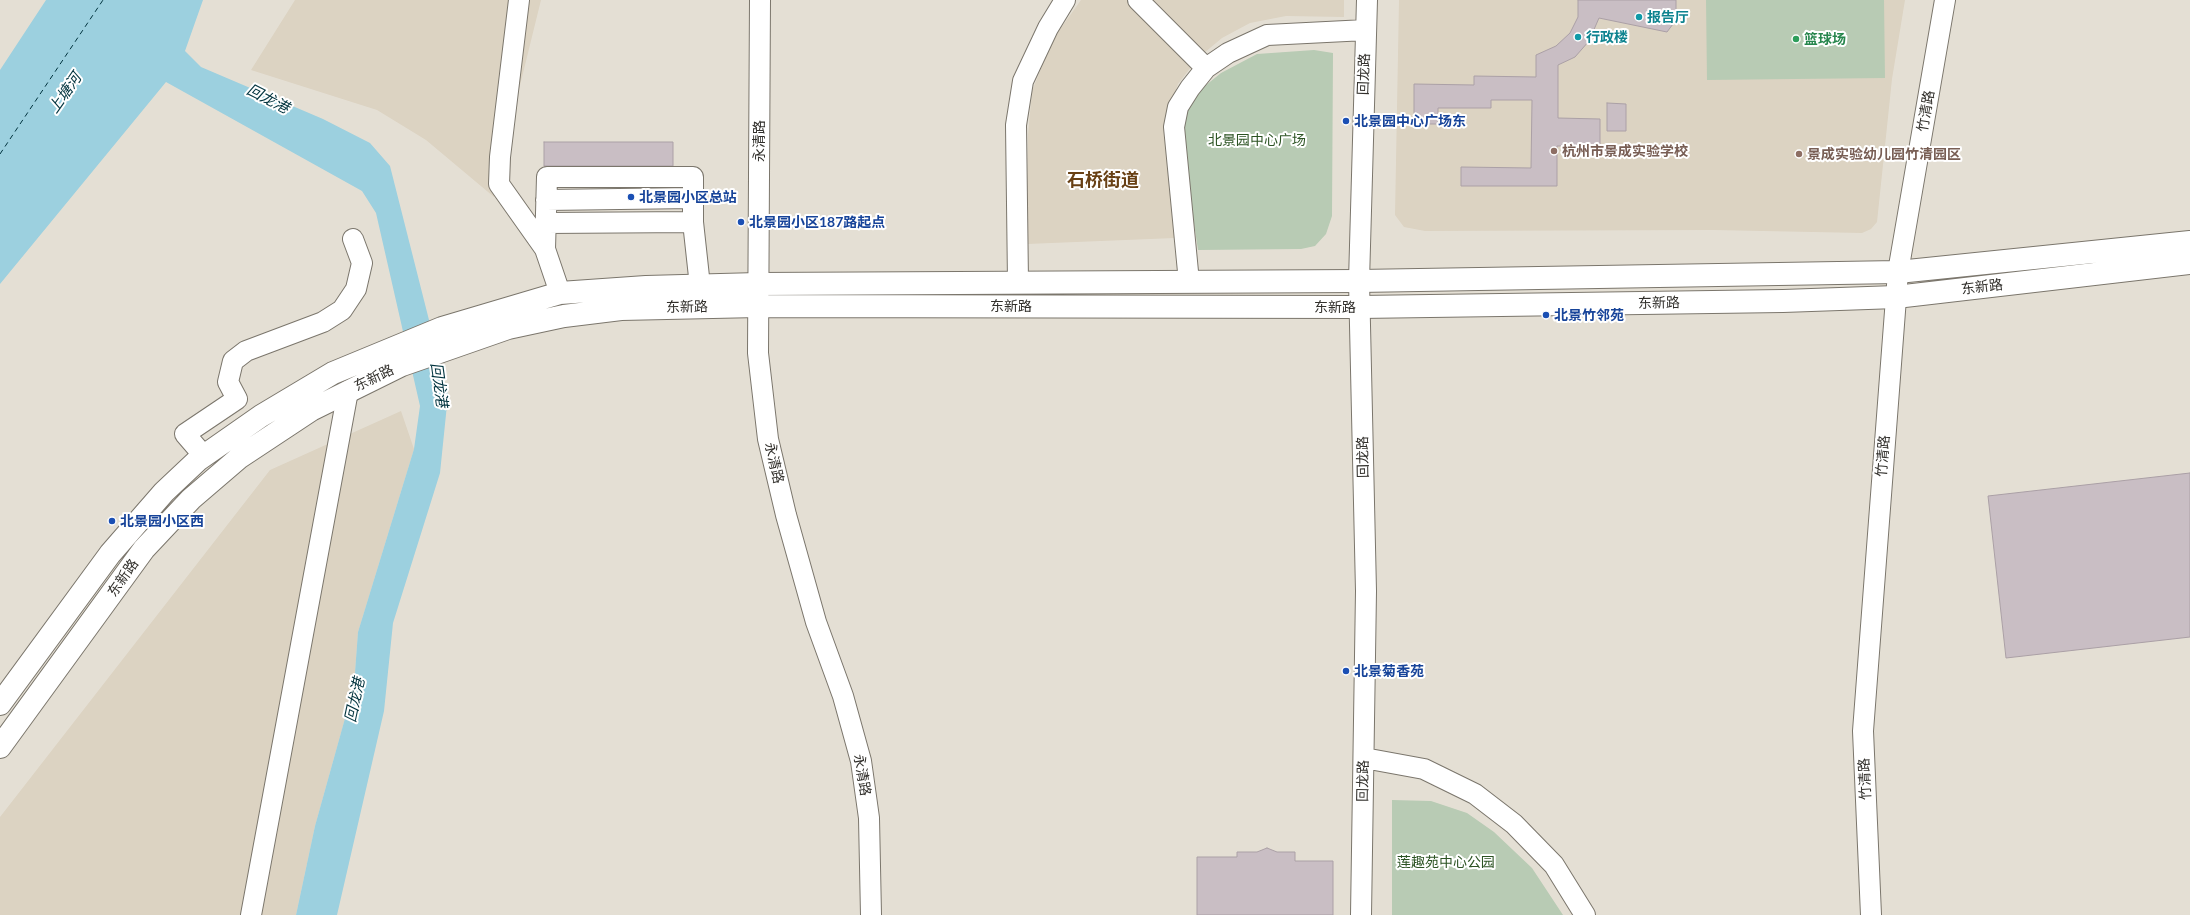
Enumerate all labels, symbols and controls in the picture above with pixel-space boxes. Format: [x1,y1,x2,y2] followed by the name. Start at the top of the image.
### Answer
[1647,9,1689,25] place label: 报告厅
[1634,12,1644,22] marker: 报告厅
[1586,29,1628,45] place label: 行政楼
[1804,31,1846,47] place label: 篮球场
[1573,32,1583,42] marker: 行政楼
[1791,34,1801,44] marker: 篮球场
[1355,53,1373,95] street label: 回龙路
[45,69,85,117] water label: 上塘河
[244,81,292,117] water label: 回龙港
[1914,89,1938,133] street label: 竹清路
[1354,113,1466,129] place label: 北景园中心广场东
[1341,116,1351,126] marker: 北景园中心广场东
[751,120,767,162] street label: 永清路
[1208,132,1306,148] park label: 北景园中心广场
[1562,143,1688,159] place label: 杭州市景成实验学校
[1549,146,1559,156] marker: 杭州市景成实验学校
[1807,146,1961,162] place label: 景成实验幼儿园竹清园区
[1794,149,1804,159] marker: 景成实验幼儿园竹清园区
[1067,169,1139,191] district label: 石桥街道
[639,189,737,205] place label: 北景园小区总站
[626,192,636,202] marker: 北景园小区总站
[749,214,885,230] place label: 北景园小区187路起点
[736,217,746,227] marker: 北景园小区187路起点
[1960,276,2004,298] street label: 东新路
[1638,294,1680,312] street label: 东新路
[666,298,708,316] street label: 东新路
[990,298,1032,314] street label: 东新路
[1314,299,1356,315] street label: 东新路
[1554,307,1624,323] place label: 北景竹邻苑
[1541,310,1551,320] marker: 北景竹邻苑
[351,361,397,395] street label: 东新路
[427,361,451,409] water label: 回龙港
[1873,434,1893,478] street label: 竹清路
[1354,436,1372,478] street label: 回龙路
[761,441,787,485] street label: 永清路
[120,513,204,529] place label: 北景园小区西
[107,516,117,526] marker: 北景园小区西
[104,556,142,600] street label: 东新路
[1354,663,1424,679] place label: 北景菊香苑
[1341,666,1351,676] marker: 北景菊香苑
[342,676,368,724] water label: 回龙港
[850,753,874,797] street label: 永清路
[1856,758,1874,800] street label: 竹清路
[1354,760,1372,802] street label: 回龙路
[1397,854,1495,870] park label: 莲趣苑中心公园

